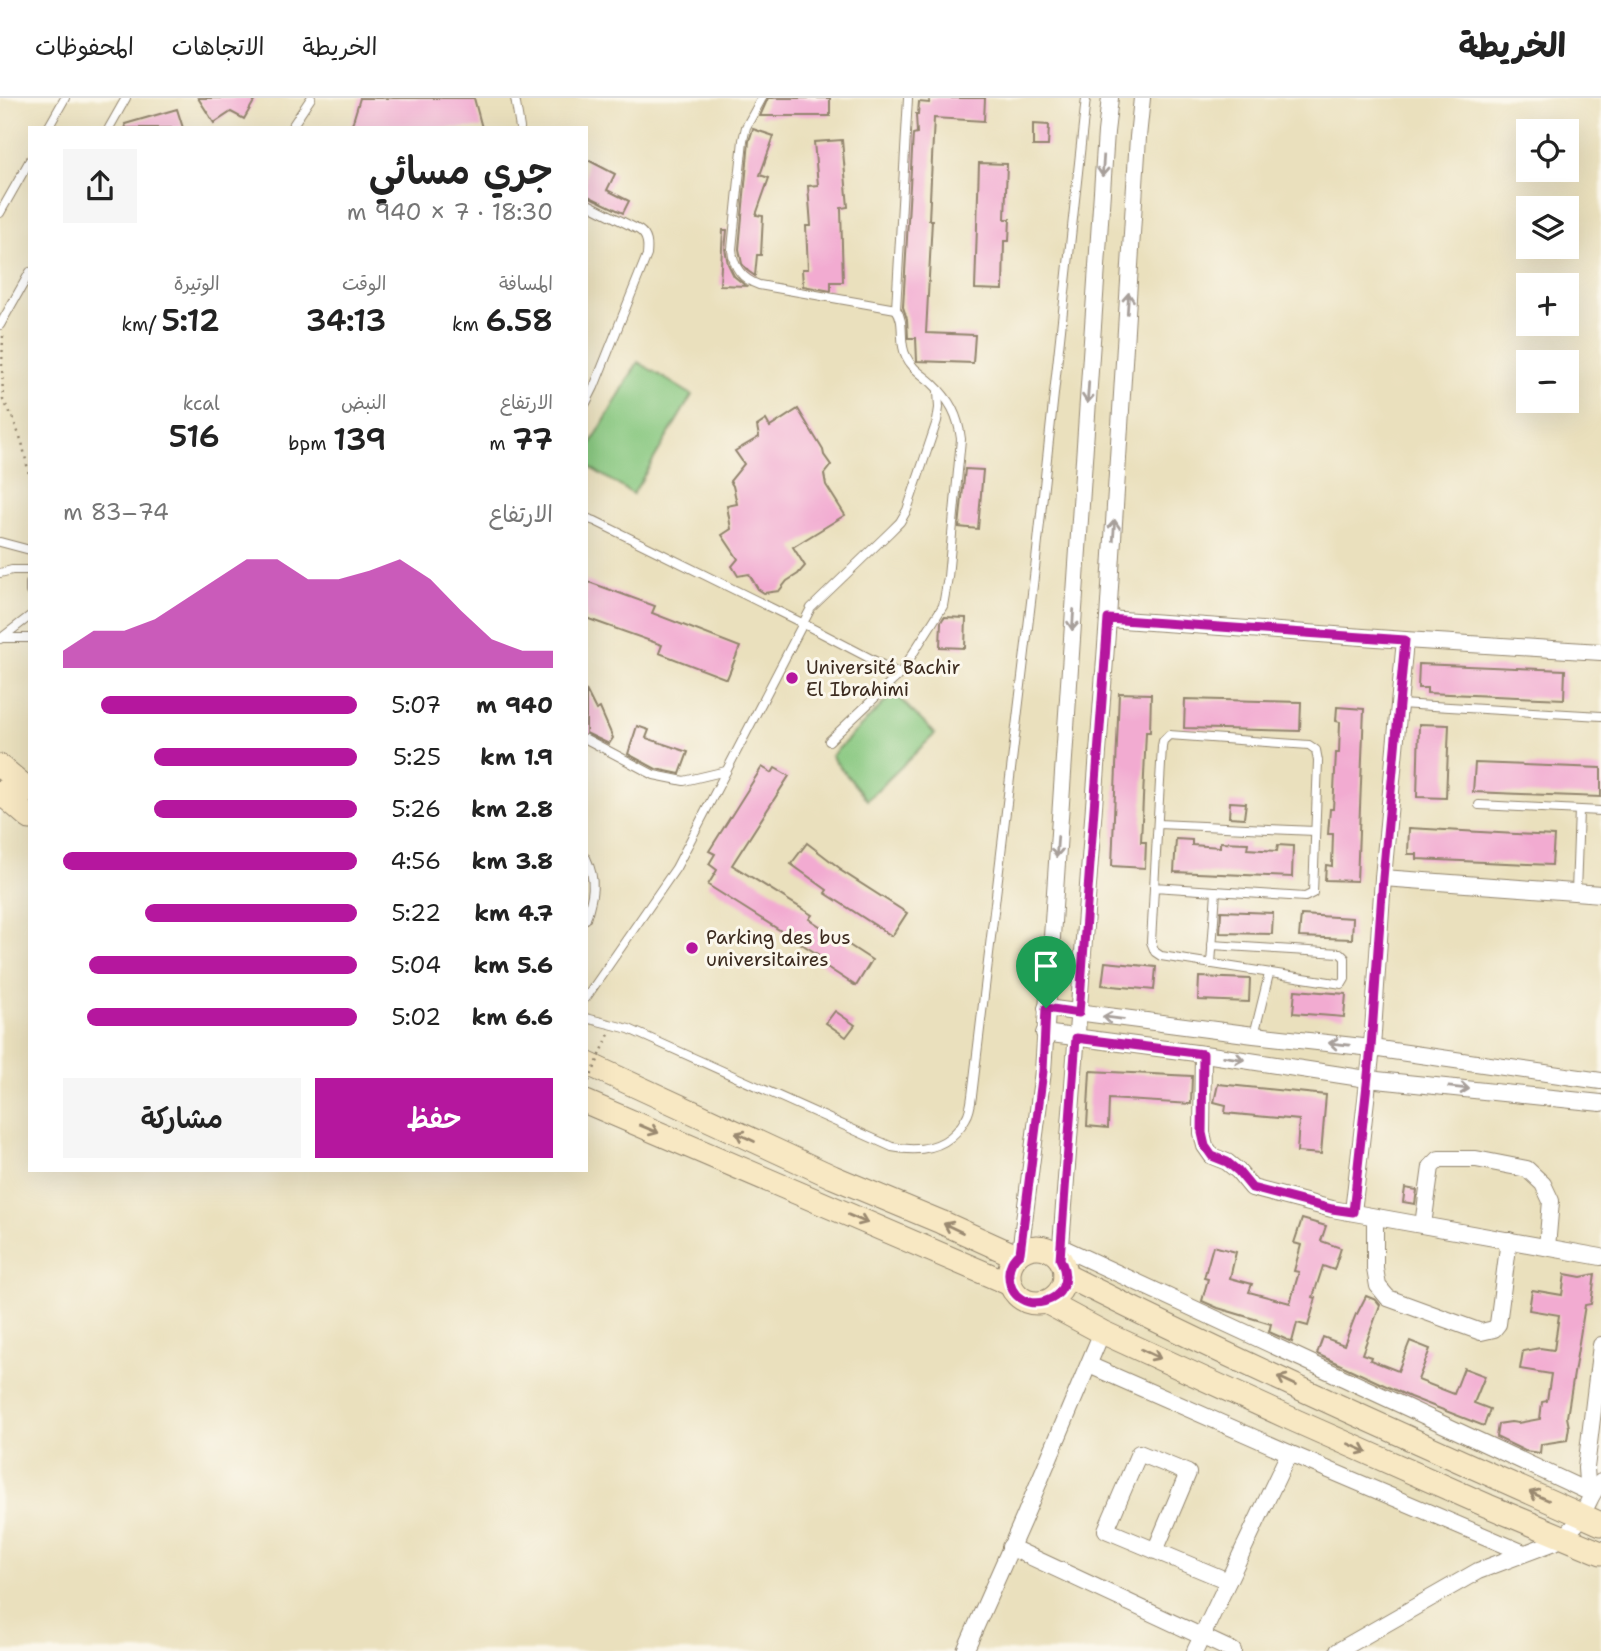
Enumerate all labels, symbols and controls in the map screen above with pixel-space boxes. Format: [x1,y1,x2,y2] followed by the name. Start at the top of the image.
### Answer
[1459,23,1566,68] text: الخريطة
[35,31,134,63] text: المحفوظات
[172,31,265,63] text: الاتجاهات
[303,31,377,63] text: الخريطة
[1516,119,1579,413] map controls
[1516,119,1579,182] button: locate
[369,145,553,196] text: جري مسائي
[63,149,137,223] button: share
[1096,154,1109,177] one-way arrow
[1516,196,1579,259] button: layers
[347,197,553,227] text: 18:30 · 7 × 940 m
[174,271,220,296] text: الوتيرة
[342,271,386,296] text: الوقت
[499,271,553,296] text: المسافة
[1516,273,1579,336] button: +
[1122,293,1135,315] one-way arrow
[162,300,220,341] text: 5:12
[305,300,386,341] text: 34:13
[485,300,553,341] text: 6.58
[121,312,162,337] text: /km
[452,312,485,337] text: km
[1516,350,1579,413] button: −
[1081,381,1094,404] one-way arrow
[341,390,386,415] text: النبض
[500,390,553,415] text: الارتفاع
[183,391,220,416] text: kcal
[169,416,220,457] text: 516
[333,419,386,460] text: 139
[512,419,553,460] text: 77
[288,431,333,456] text: bpm
[489,431,512,456] text: m
[63,497,169,527] text: 74–83 m
[489,499,553,529] text: الارتفاع
[1107,519,1120,542] one-way arrow
[1066,608,1079,631] one-way arrow
[806,655,960,702] place label: Université Bachir El Ibrahimi
[784,670,800,686] marker: Université Bachir El Ibrahimi
[391,690,441,720] text: 5:07
[476,690,553,720] text: 940 m
[393,742,441,772] text: 5:25
[480,742,553,772] text: 1.9 km
[391,794,441,824] text: 5:26
[471,794,553,824] text: 2.8 km
[1050,835,1063,858] one-way arrow
[390,846,441,876] text: 4:56
[472,846,553,876] text: 3.8 km
[392,898,441,928] text: 5:22
[474,898,553,928] text: 4.7 km
[706,925,851,972] place label: Parking des bus universitaires
[1016,936,1076,1008] pin
[684,940,700,956] marker: Parking des bus universitaires
[1027,947,1065,985] icon: arrive
[391,950,441,980] text: 5:04
[474,950,553,980] text: 5.6 km
[391,1002,441,1032] text: 5:02
[471,1002,553,1032] text: 6.6 km
[1103,1011,1125,1024] one-way arrow
[1329,1038,1351,1051] one-way arrow
[1222,1052,1244,1065] one-way arrow
[63,1078,301,1158] button: مشاركة
[315,1078,553,1158] button: حفظ
[1447,1082,1470,1095] one-way arrow
[638,1123,659,1136] one-way arrow
[735,1130,756,1143] one-way arrow
[847,1213,868,1226] one-way arrow
[943,1221,964,1234] one-way arrow
[1139,1348,1161,1361] one-way arrow
[1277,1374,1298,1387] one-way arrow
[1346,1442,1368,1455] one-way arrow
[1528,1489,1550,1502] one-way arrow

